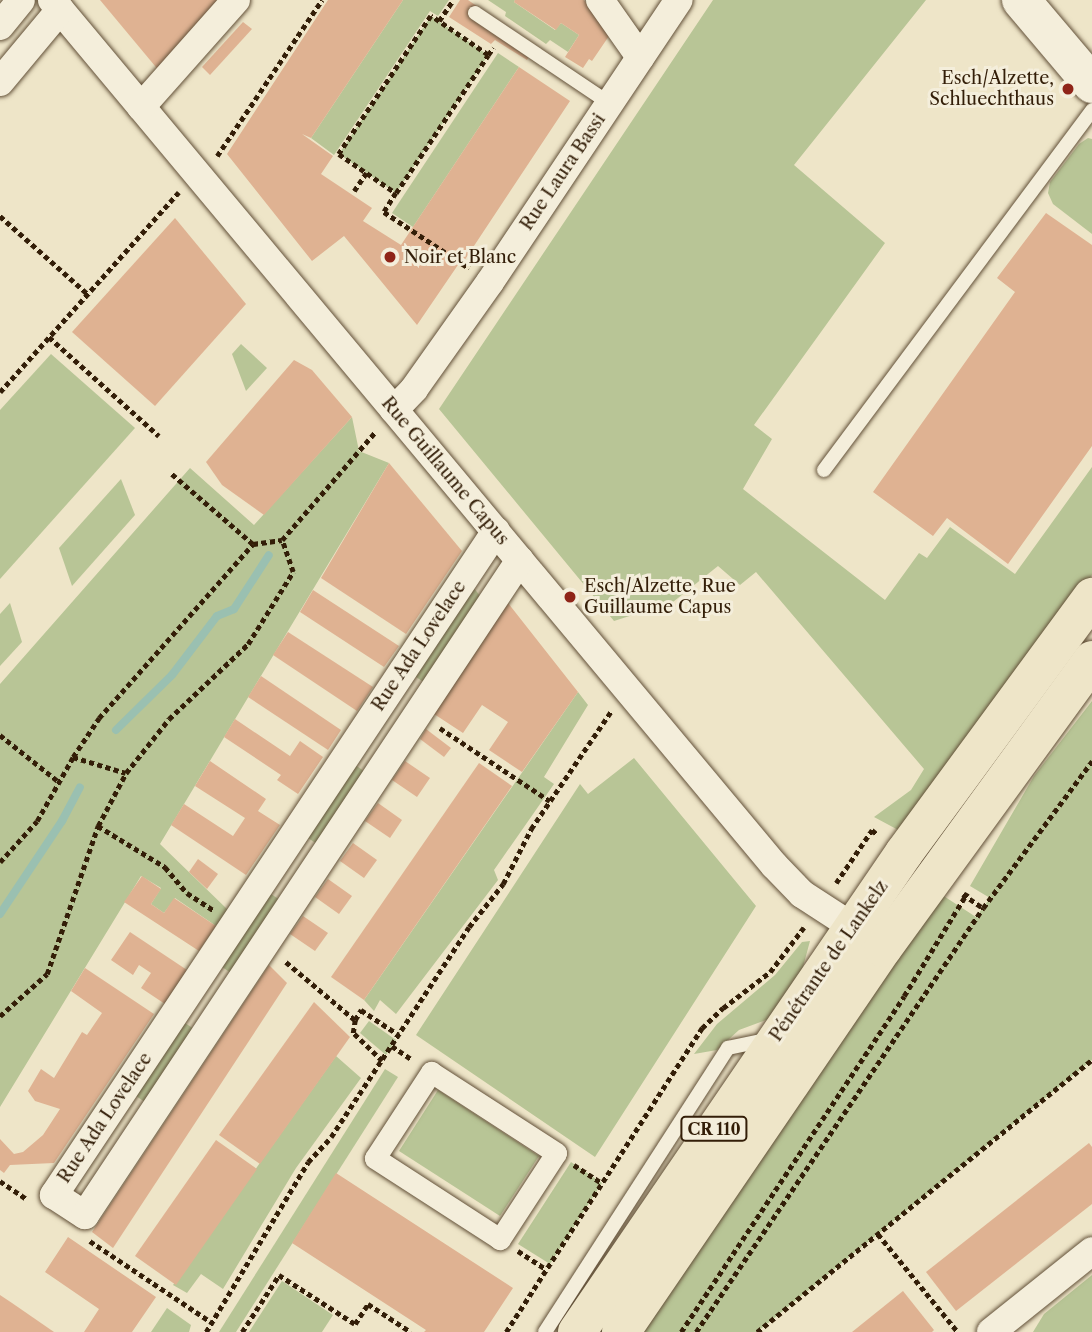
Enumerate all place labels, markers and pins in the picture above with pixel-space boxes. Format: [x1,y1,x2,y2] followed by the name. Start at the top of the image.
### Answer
[929,68,1054,110] place label: Esch/Alzette, Schluechthaus
[1060,81,1076,97] marker: Esch/Alzette, Schluechthaus
[404,246,517,268] place label: Noir et Blanc
[382,249,398,265] marker: Noir et Blanc
[584,576,736,618] place label: Esch/Alzette, Rue Guillaume Capus
[562,589,578,605] marker: Esch/Alzette, Rue Guillaume Capus

